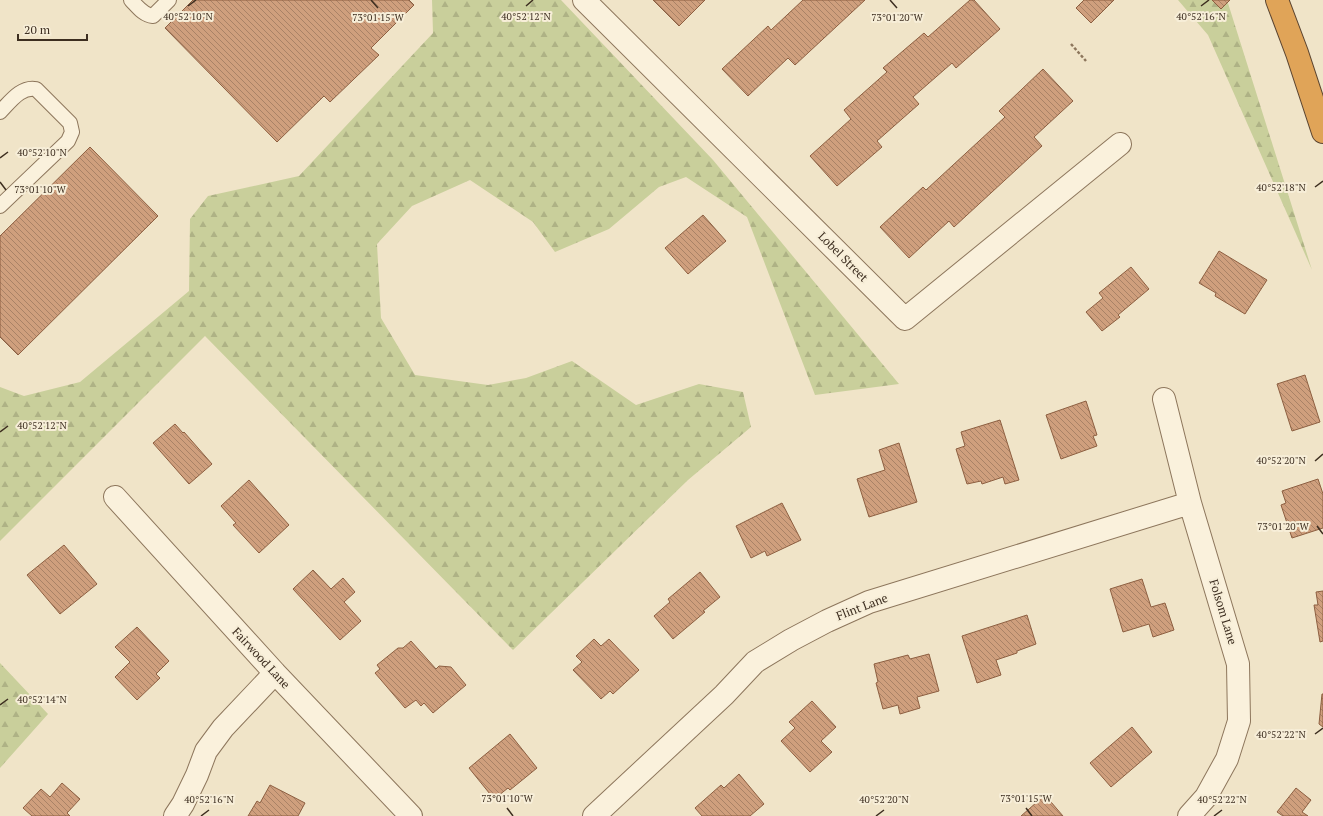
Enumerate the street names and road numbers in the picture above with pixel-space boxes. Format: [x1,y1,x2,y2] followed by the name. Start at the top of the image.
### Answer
[815,229,872,285] street label: Lobel Street
[1206,577,1241,646] street label: Folsom Lane
[834,590,890,623] street label: Flint Lane
[229,624,294,691] street label: Fairwood Lane

